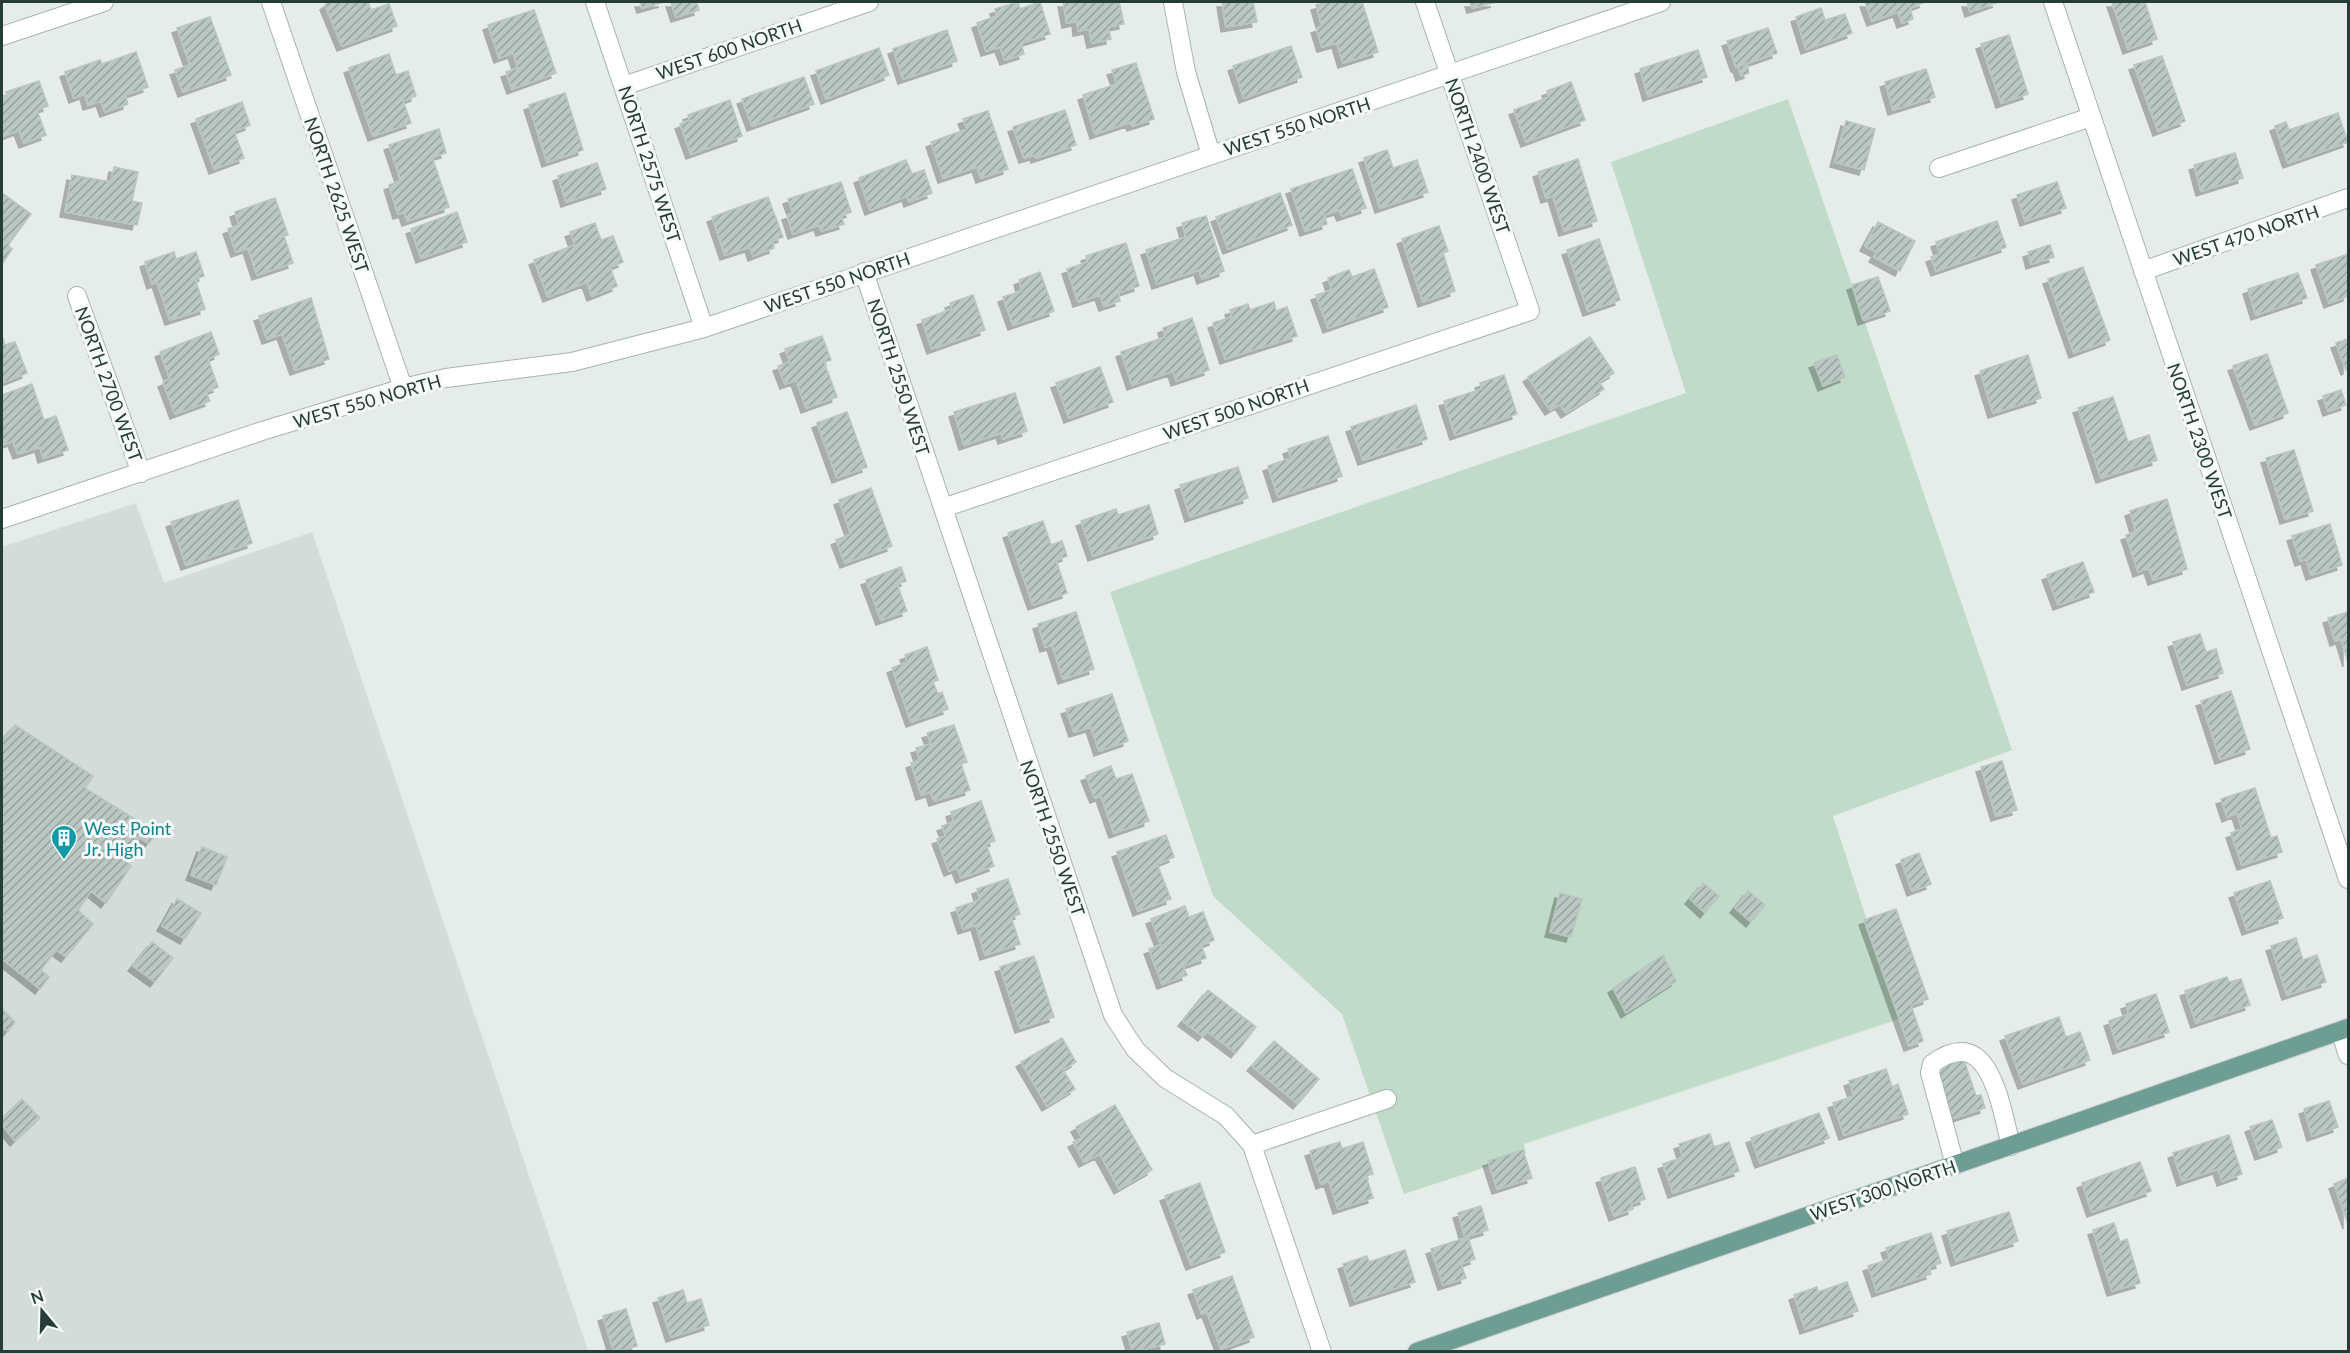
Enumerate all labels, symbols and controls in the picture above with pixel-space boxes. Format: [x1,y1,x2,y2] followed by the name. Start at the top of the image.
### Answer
[653,14,805,84] street label: WEST 600 NORTH
[1441,75,1515,237] street label: NORTH 2400 WEST
[614,83,686,246] street label: NORTH 2575 WEST
[1221,92,1373,160] street label: WEST 550 NORTH
[300,114,374,276] street label: NORTH 2625 WEST
[2170,200,2322,270] street label: WEST 470 NORTH
[761,247,913,317] street label: WEST 550 NORTH
[863,296,935,459] street label: NORTH 2550 WEST
[71,303,147,465] street label: NORTH 2700 WEST
[2163,360,2237,522] street label: NORTH 2300 WEST
[291,369,443,433] street label: WEST 550 NORTH
[1160,374,1312,444] street label: WEST 500 NORTH
[1016,757,1090,919] street label: NORTH 2550 WEST
[84,817,172,860] place label: West Point Jr. High
[49,823,79,861] building icon: West Point Jr. High
[1807,1155,1959,1225] street label: WEST 300 NORTH
[12,1281,72,1341] north arrow
[28,1285,46,1307] text: N

